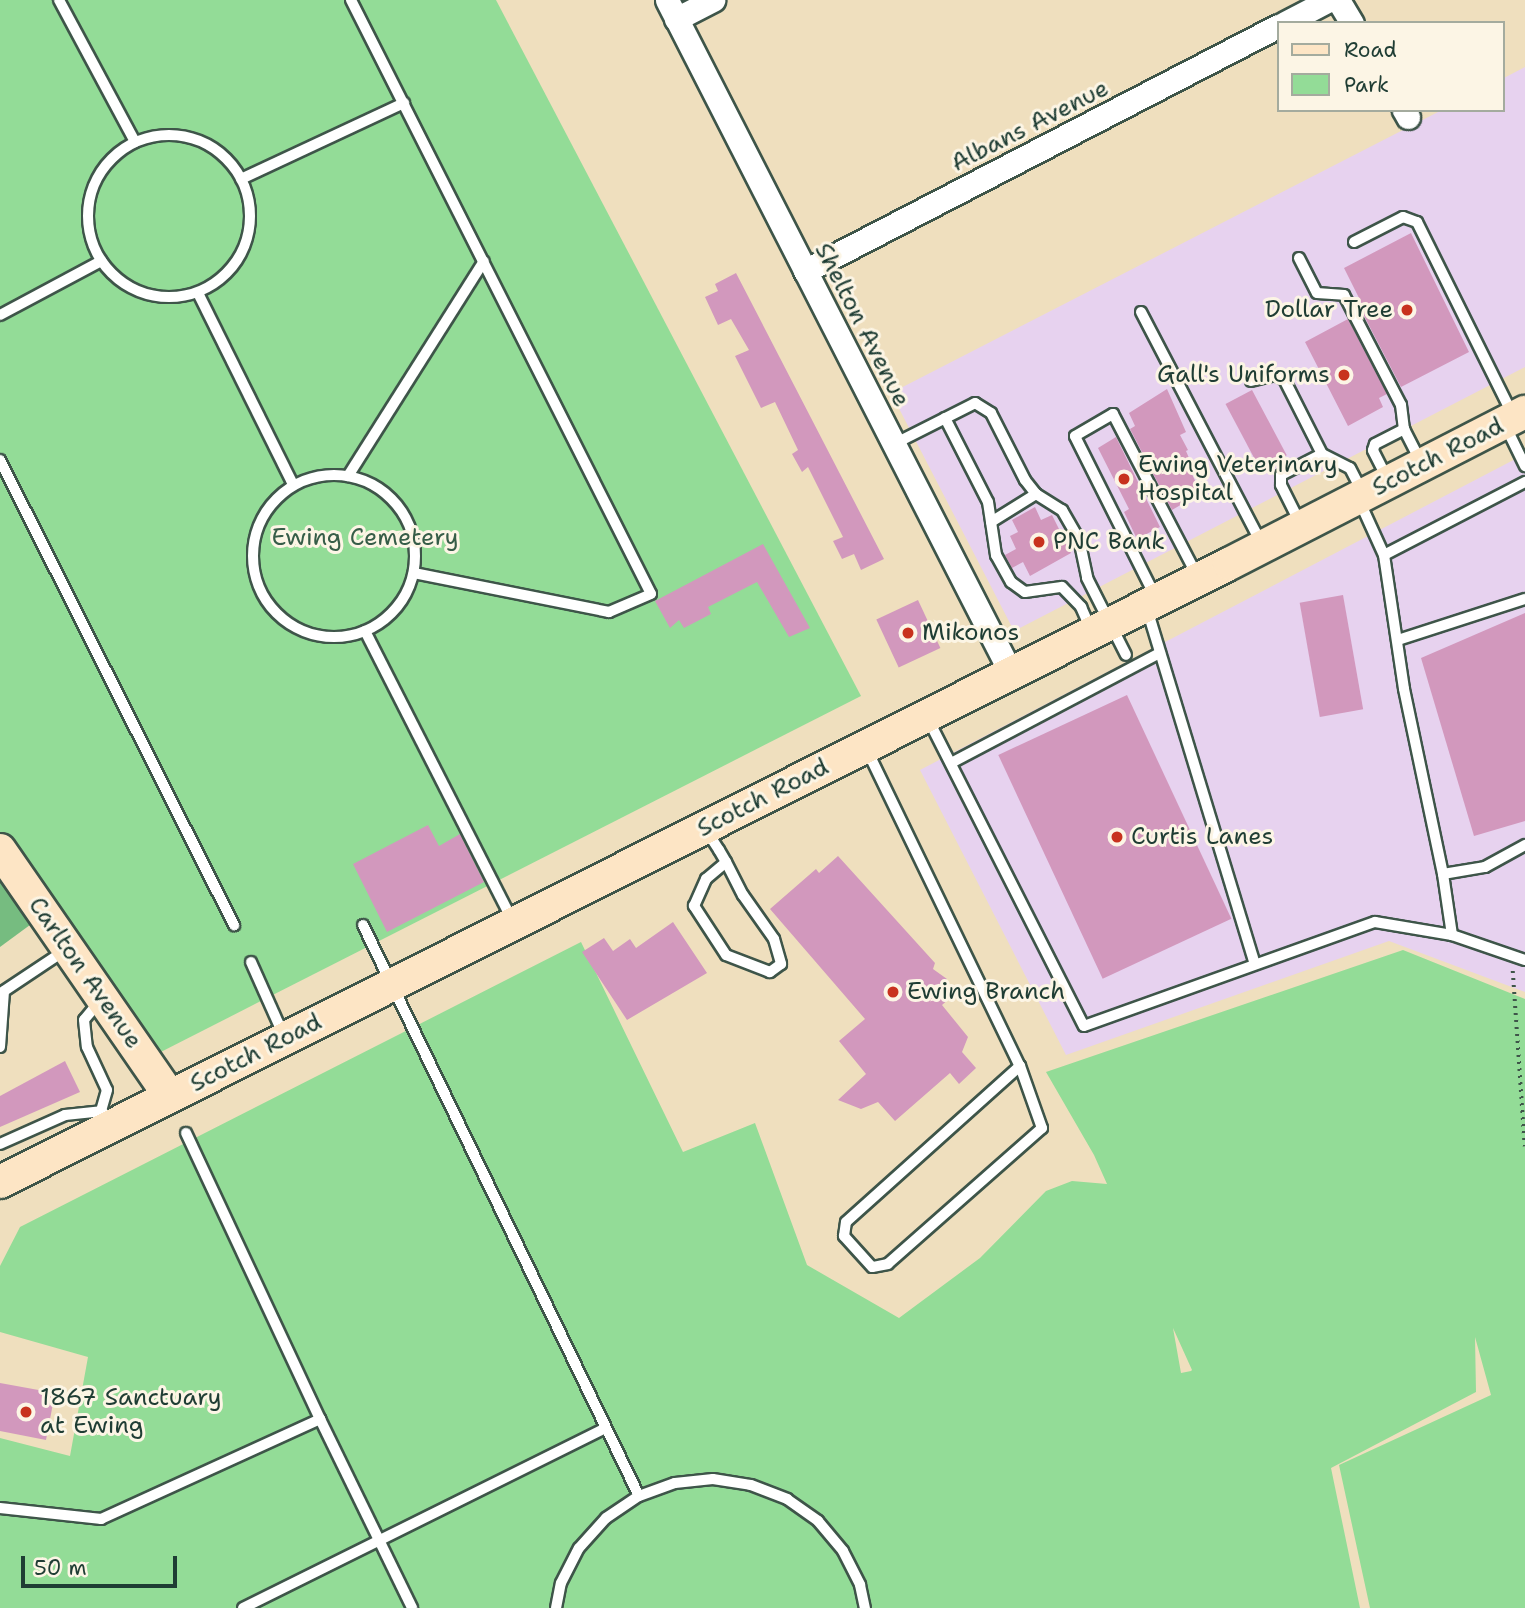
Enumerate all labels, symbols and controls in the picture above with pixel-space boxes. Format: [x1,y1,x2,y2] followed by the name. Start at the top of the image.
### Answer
[1276,21,1504,112] legend
[1344,36,1397,64] text: Road
[1344,71,1389,99] text: Park
[946,74,1114,178] street label: Albans Avenue
[808,238,916,412] street label: Shelton Avenue
[1265,296,1393,324] place label: Dollar Tree
[1399,302,1415,318] marker: Dollar Tree
[1157,361,1330,389] place label: Gall's Uniforms
[1336,367,1352,383] marker: Gall's Uniforms
[1367,412,1509,502] street label: Scotch Road
[1138,451,1338,507] place label: Ewing Veterinary Hospital
[1116,471,1132,487] marker: Ewing Veterinary Hospital
[271,524,459,552] park label: Ewing Cemetery
[1053,528,1165,556] place label: PNC Bank
[1031,534,1047,550] marker: PNC Bank
[922,619,1019,647] place label: Mikonos
[900,625,916,641] marker: Mikonos
[692,753,834,843] street label: Scotch Road
[1131,823,1273,851] place label: Curtis Lanes
[1109,829,1125,845] marker: Curtis Lanes
[22,892,148,1054] street label: Carlton Avenue
[907,978,1065,1006] place label: Ewing Branch
[885,984,901,1000] marker: Ewing Branch
[185,1008,327,1098] street label: Scotch Road
[40,1384,222,1440] place label: 1867 Sanctuary at Ewing
[18,1404,34,1420] marker: 1867 Sanctuary at Ewing
[24,1542,180,1586] scale bar
[34,1554,87,1582] text: 50 m

